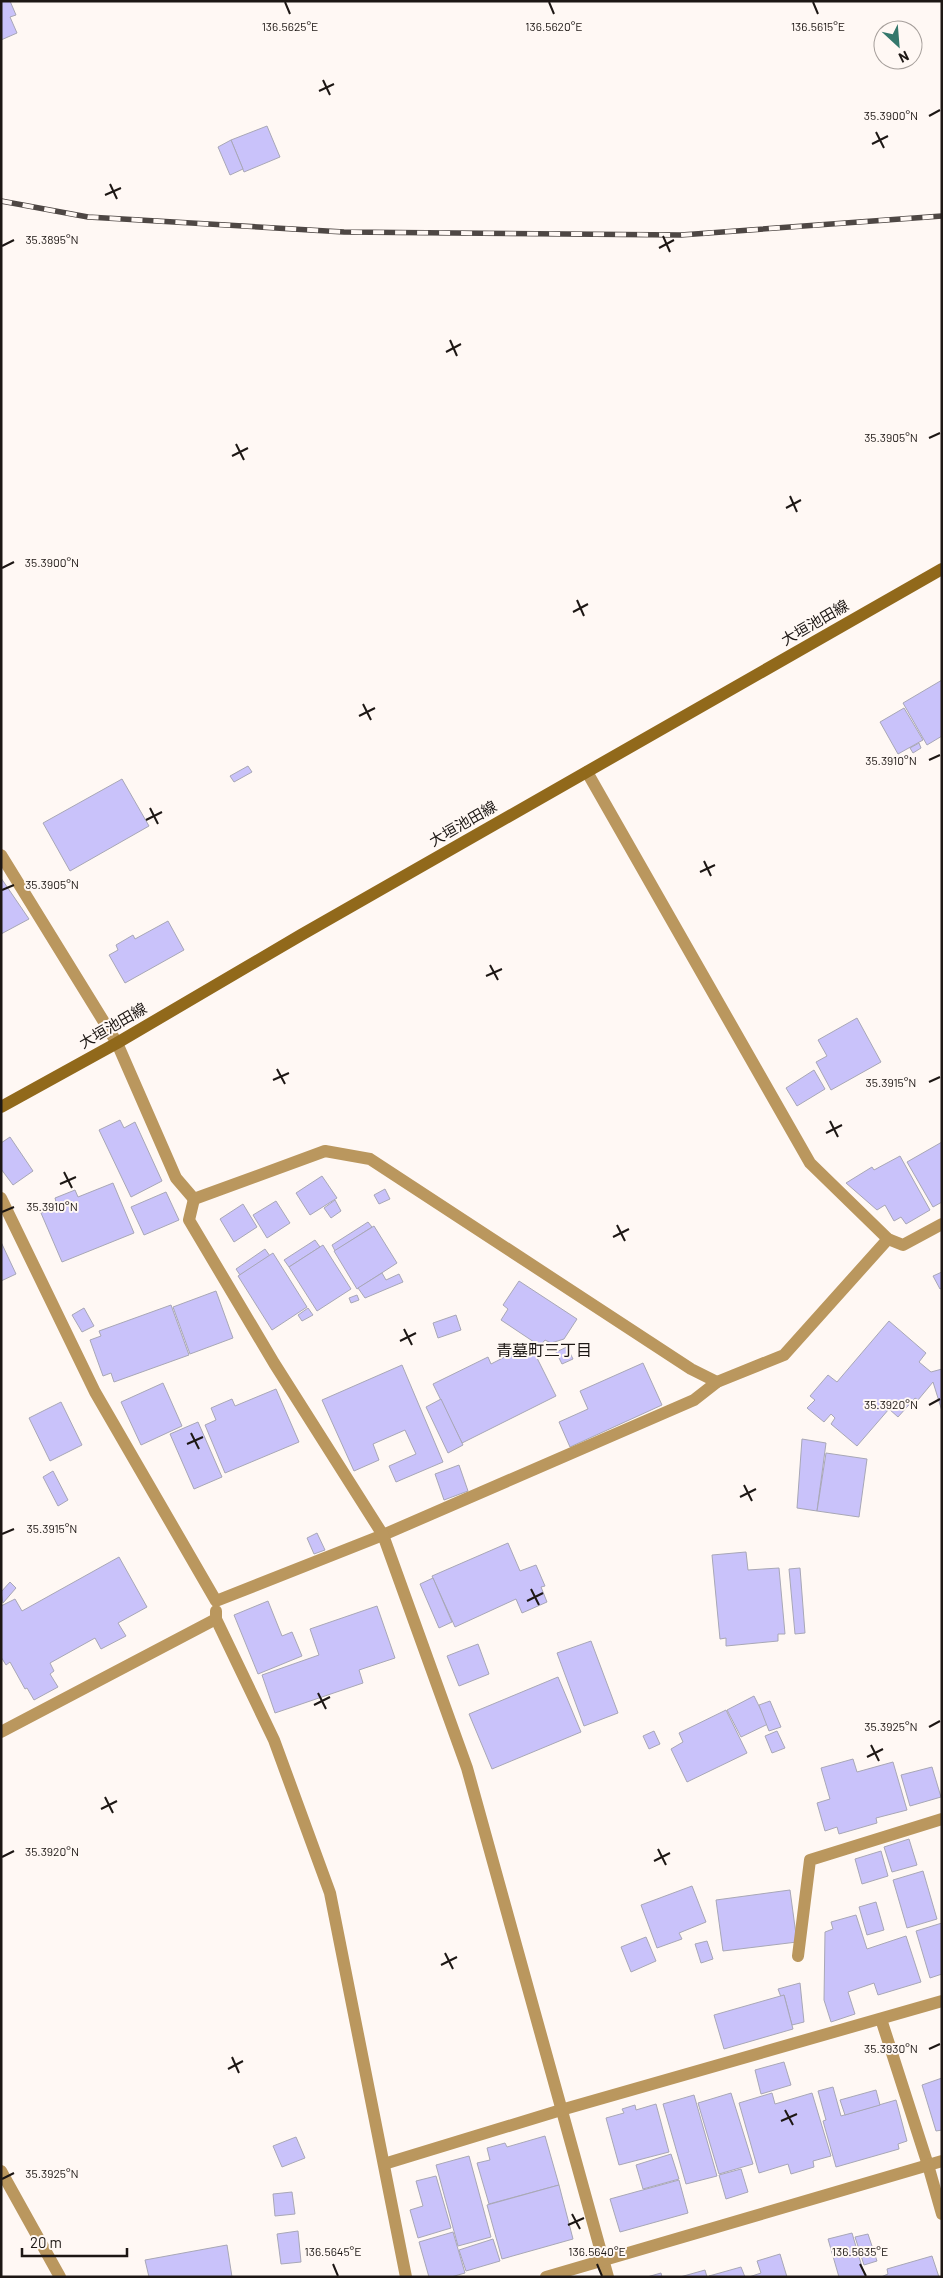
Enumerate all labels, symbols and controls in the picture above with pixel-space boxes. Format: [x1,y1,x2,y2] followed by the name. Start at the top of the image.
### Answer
[262,19,318,33] text: 136.5625°E
[525,19,583,33] text: 136.5620°E
[791,19,845,33] text: 136.5615°E
[873,20,923,70] north arrow
[896,47,912,67] text: N
[864,108,918,122] text: 35.3900°N
[25,232,79,246] text: 35.3895°N
[864,430,918,444] text: 35.3905°N
[25,555,79,569] text: 35.3900°N
[778,596,851,649] street label: 大垣池田線
[865,753,917,767] text: 35.3910°N
[426,797,499,850] street label: 大垣池田線
[25,877,79,891] text: 35.3905°N
[76,999,149,1052] street label: 大垣池田線
[866,1075,916,1089] text: 35.3915°N
[26,1199,78,1213] text: 35.3910°N
[496,1340,592,1359] district label: 青墓町三丁目
[864,1397,918,1411] text: 35.3920°N
[27,1521,77,1535] text: 35.3915°N
[864,1719,918,1733] text: 35.3925°N
[25,1844,79,1858] text: 35.3920°N
[864,2041,918,2055] text: 35.3930°N
[25,2166,79,2180] text: 35.3925°N
[22,2226,128,2258] scale bar
[30,2233,62,2251] text: 20 m
[305,2244,361,2258] text: 136.5645°E
[568,2244,626,2258] text: 136.5640°E
[832,2244,888,2258] text: 136.5635°E

